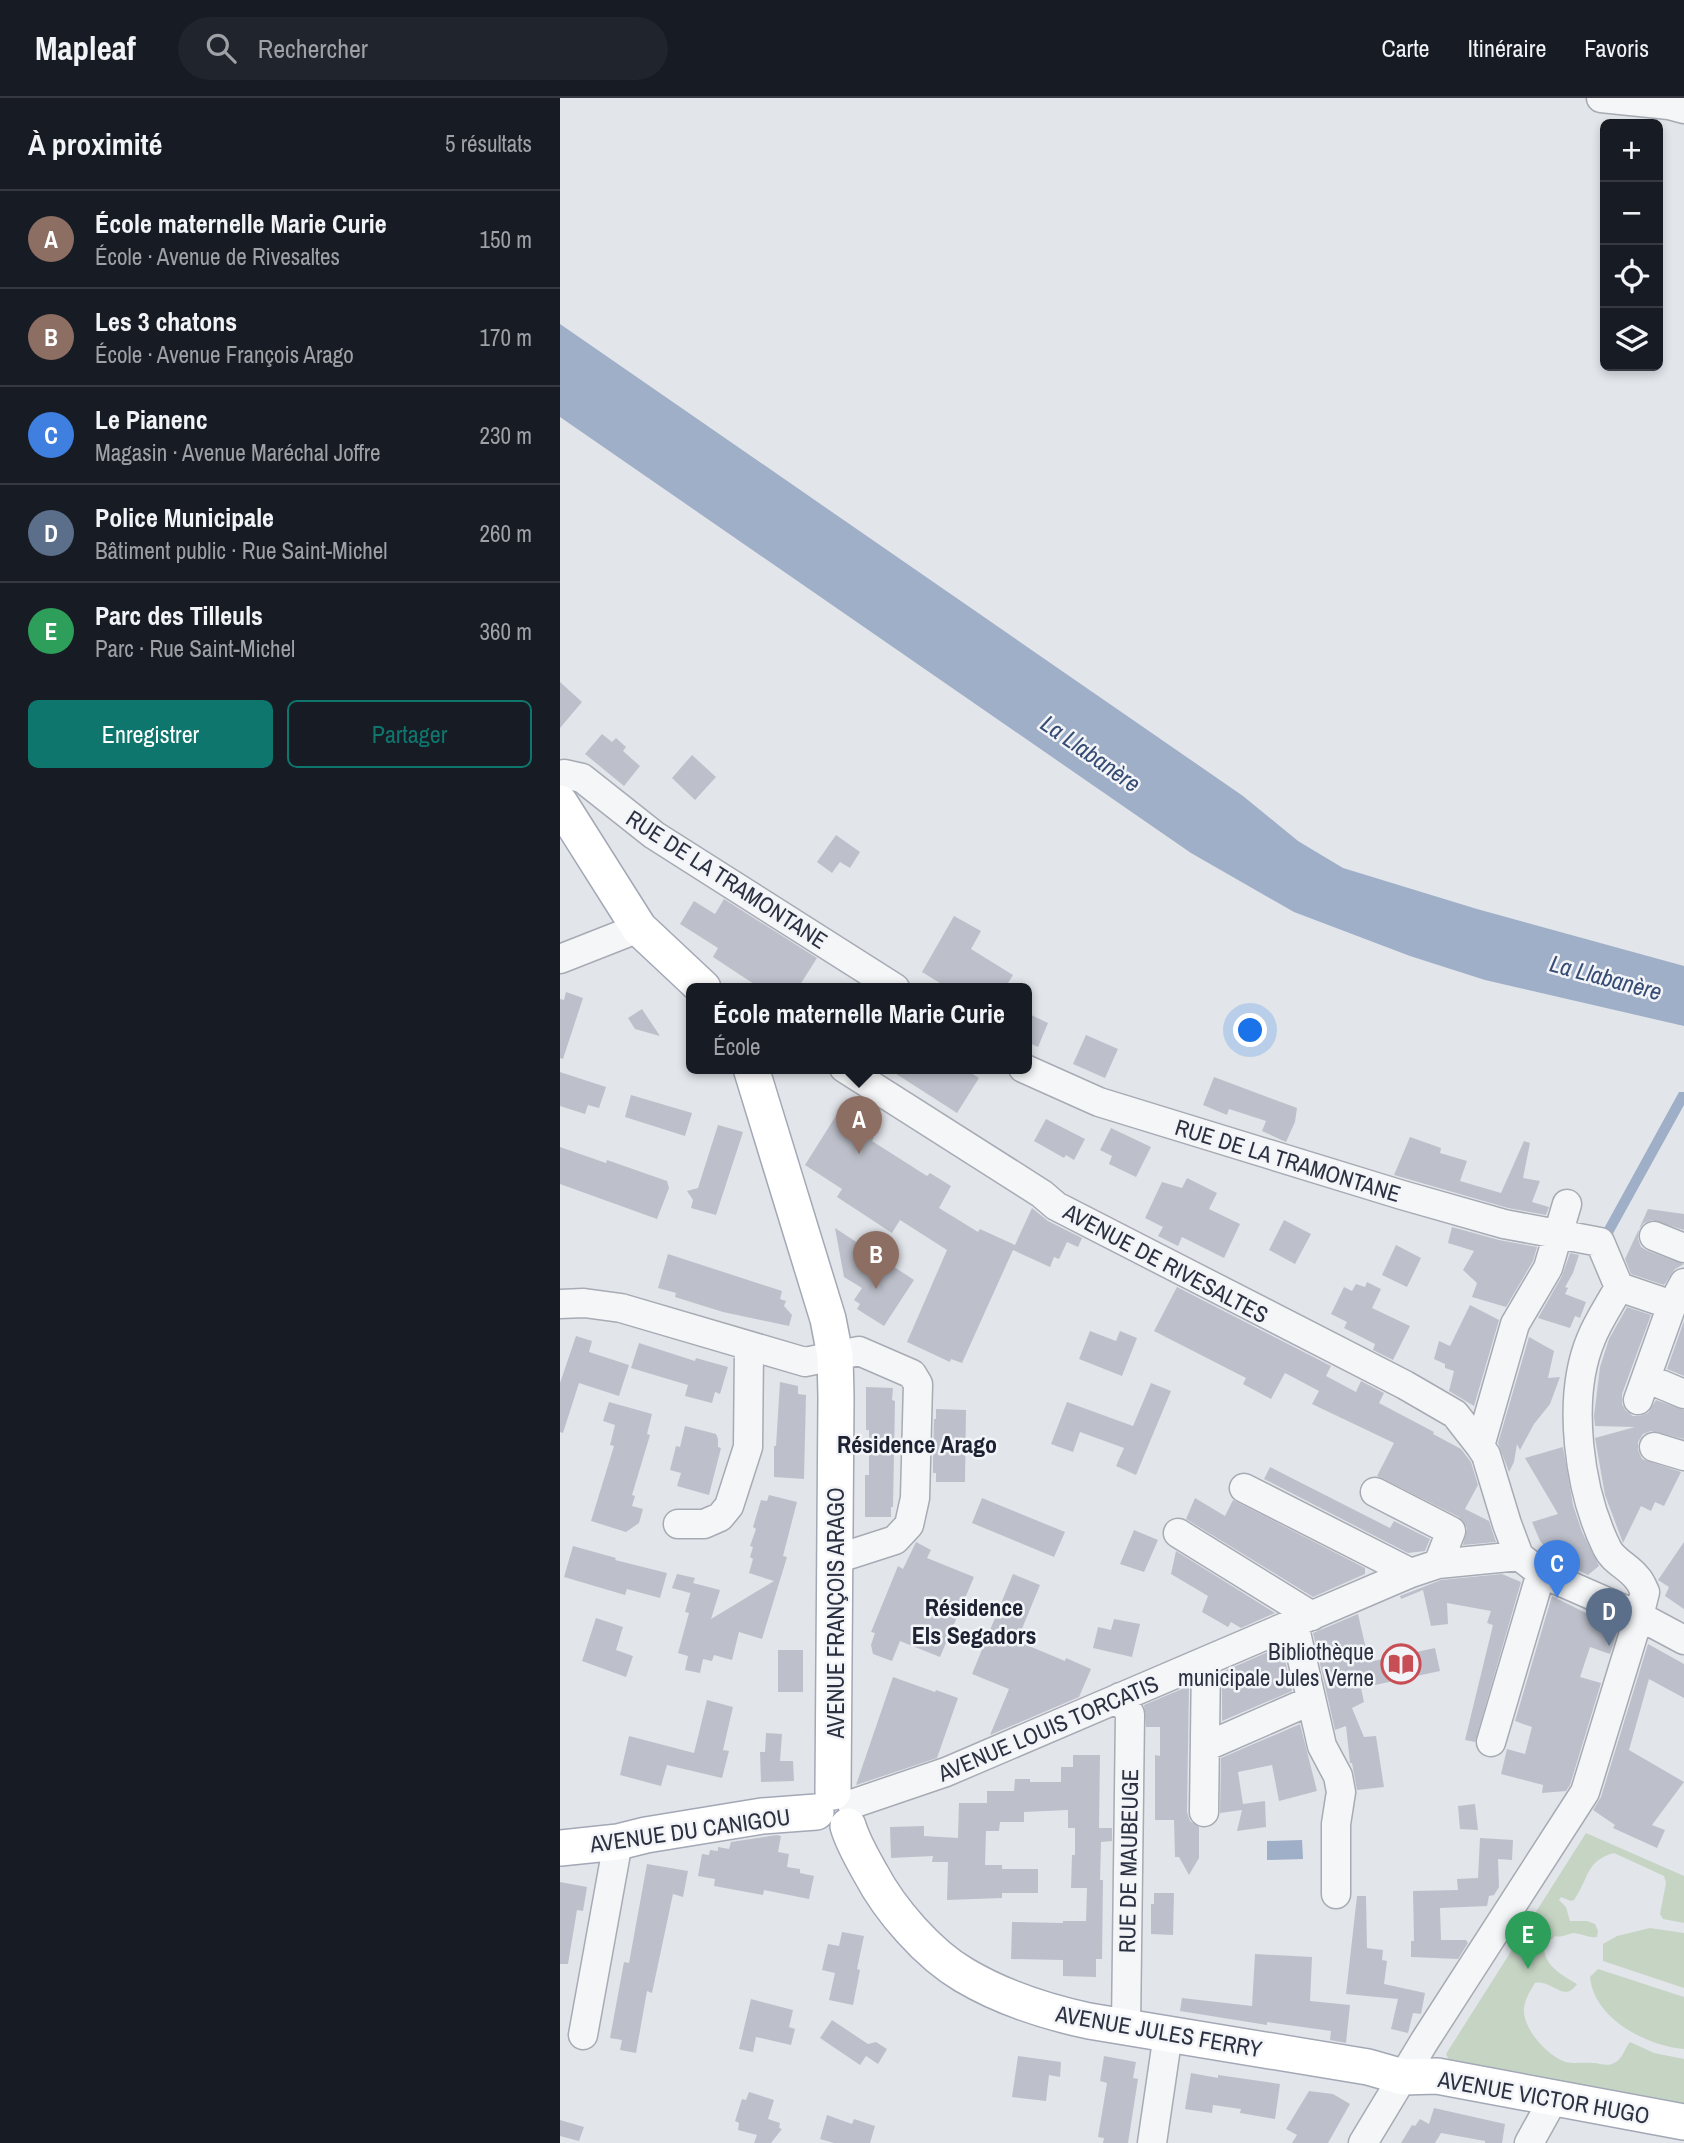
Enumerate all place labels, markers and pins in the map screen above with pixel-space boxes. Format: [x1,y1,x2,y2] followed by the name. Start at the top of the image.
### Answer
[836,1096,882,1154] pin: A
[853,1231,899,1289] pin: B
[1534,1540,1580,1598] pin: C
[1586,1588,1632,1646] pin: D
[1178,1636,1374,1693] place label: Bibliothèque municipale Jules Verne
[1380,1643,1422,1685] library icon: Bibliothèque municipale Jules Verne
[1505,1911,1551,1969] pin: E

